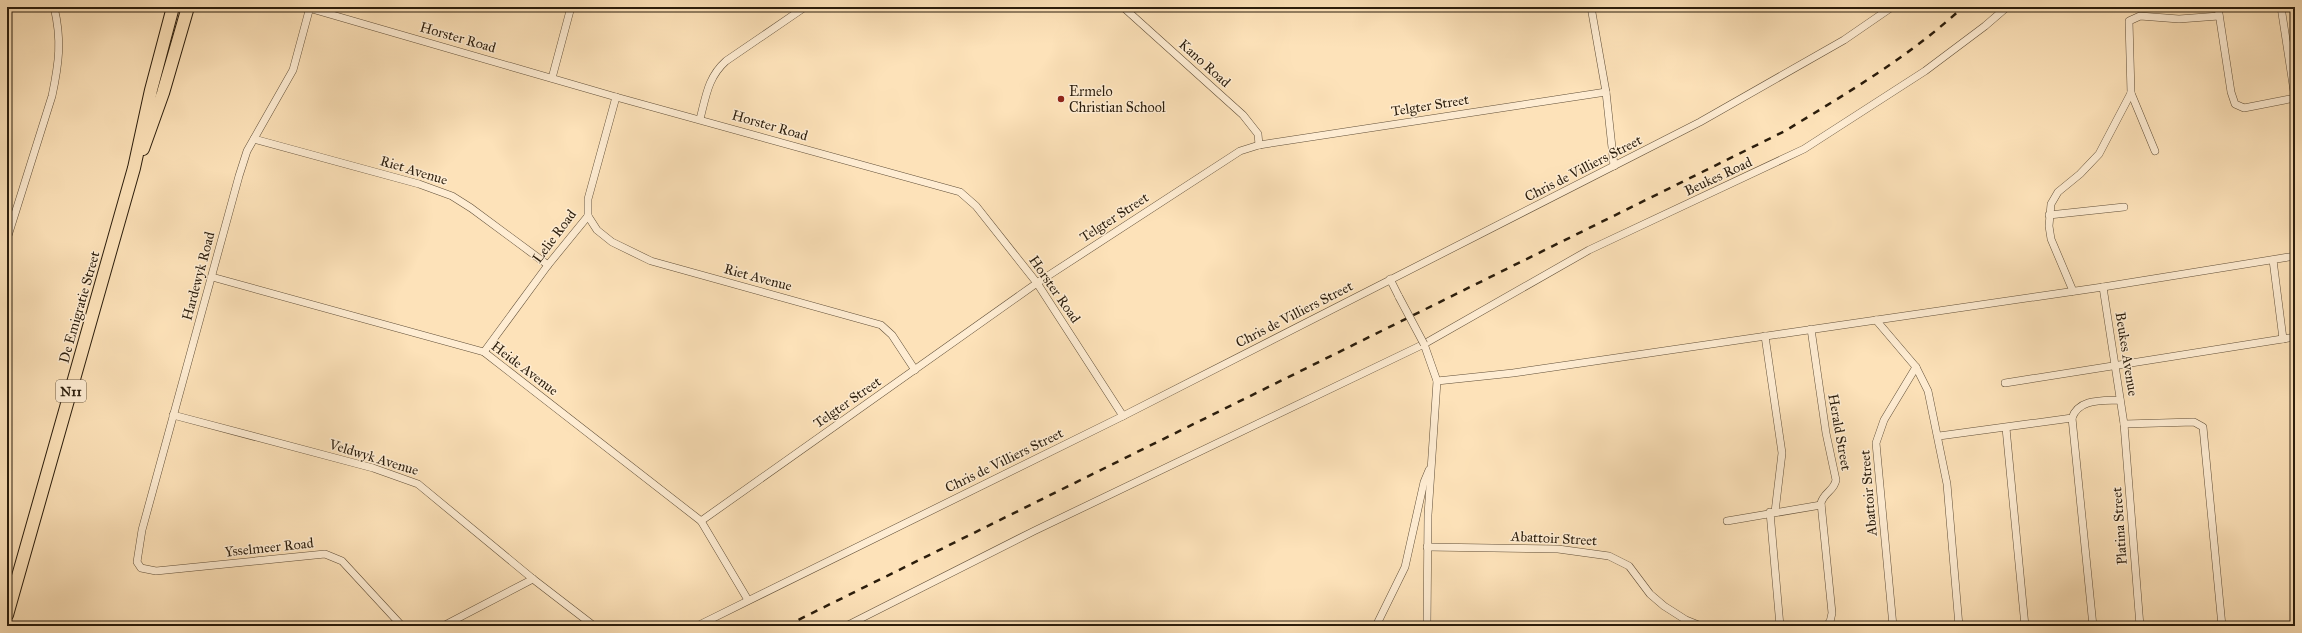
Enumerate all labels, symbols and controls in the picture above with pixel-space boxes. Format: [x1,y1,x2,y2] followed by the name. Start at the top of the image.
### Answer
[418,19,498,56] street label: Horster Road
[1175,36,1234,91] street label: Kano Road
[1069,83,1166,116] place label: Ermelo Christian School
[1390,91,1470,120] street label: Telgter Street
[1056,94,1066,104] marker: Ermelo Christian School
[730,107,810,144] street label: Horster Road
[1522,131,1645,205] street label: Chris de Villiers Street
[378,152,450,189] street label: Riet Avenue
[1682,153,1755,200] street label: Beukes Road
[1077,189,1152,246] street label: Telgter Street
[529,206,580,266] street label: Lelie Road
[178,230,218,322] street label: Hardewyk Road
[55,249,104,365] street label: De Emigratie Street
[1025,252,1084,326] street label: Horster Road
[722,260,794,295] street label: Riet Avenue
[1233,277,1356,351] street label: Chris de Villiers Street
[2111,311,2142,398] street label: Beukes Avenue
[488,338,562,399] street label: Heide Avenue
[810,373,884,432] street label: Telgter Street
[56,380,86,402] road number: N11
[1824,392,1855,472] street label: Herald Street
[942,424,1066,496] street label: Chris de Villiers Street
[326,436,421,479] street label: Veldwyk Avenue
[1856,449,1881,538] street label: Abattoir Street
[2108,487,2131,565] street label: Platina Street
[1510,528,1597,549] street label: Abattoir Street
[224,534,314,561] street label: Ysselmeer Road

